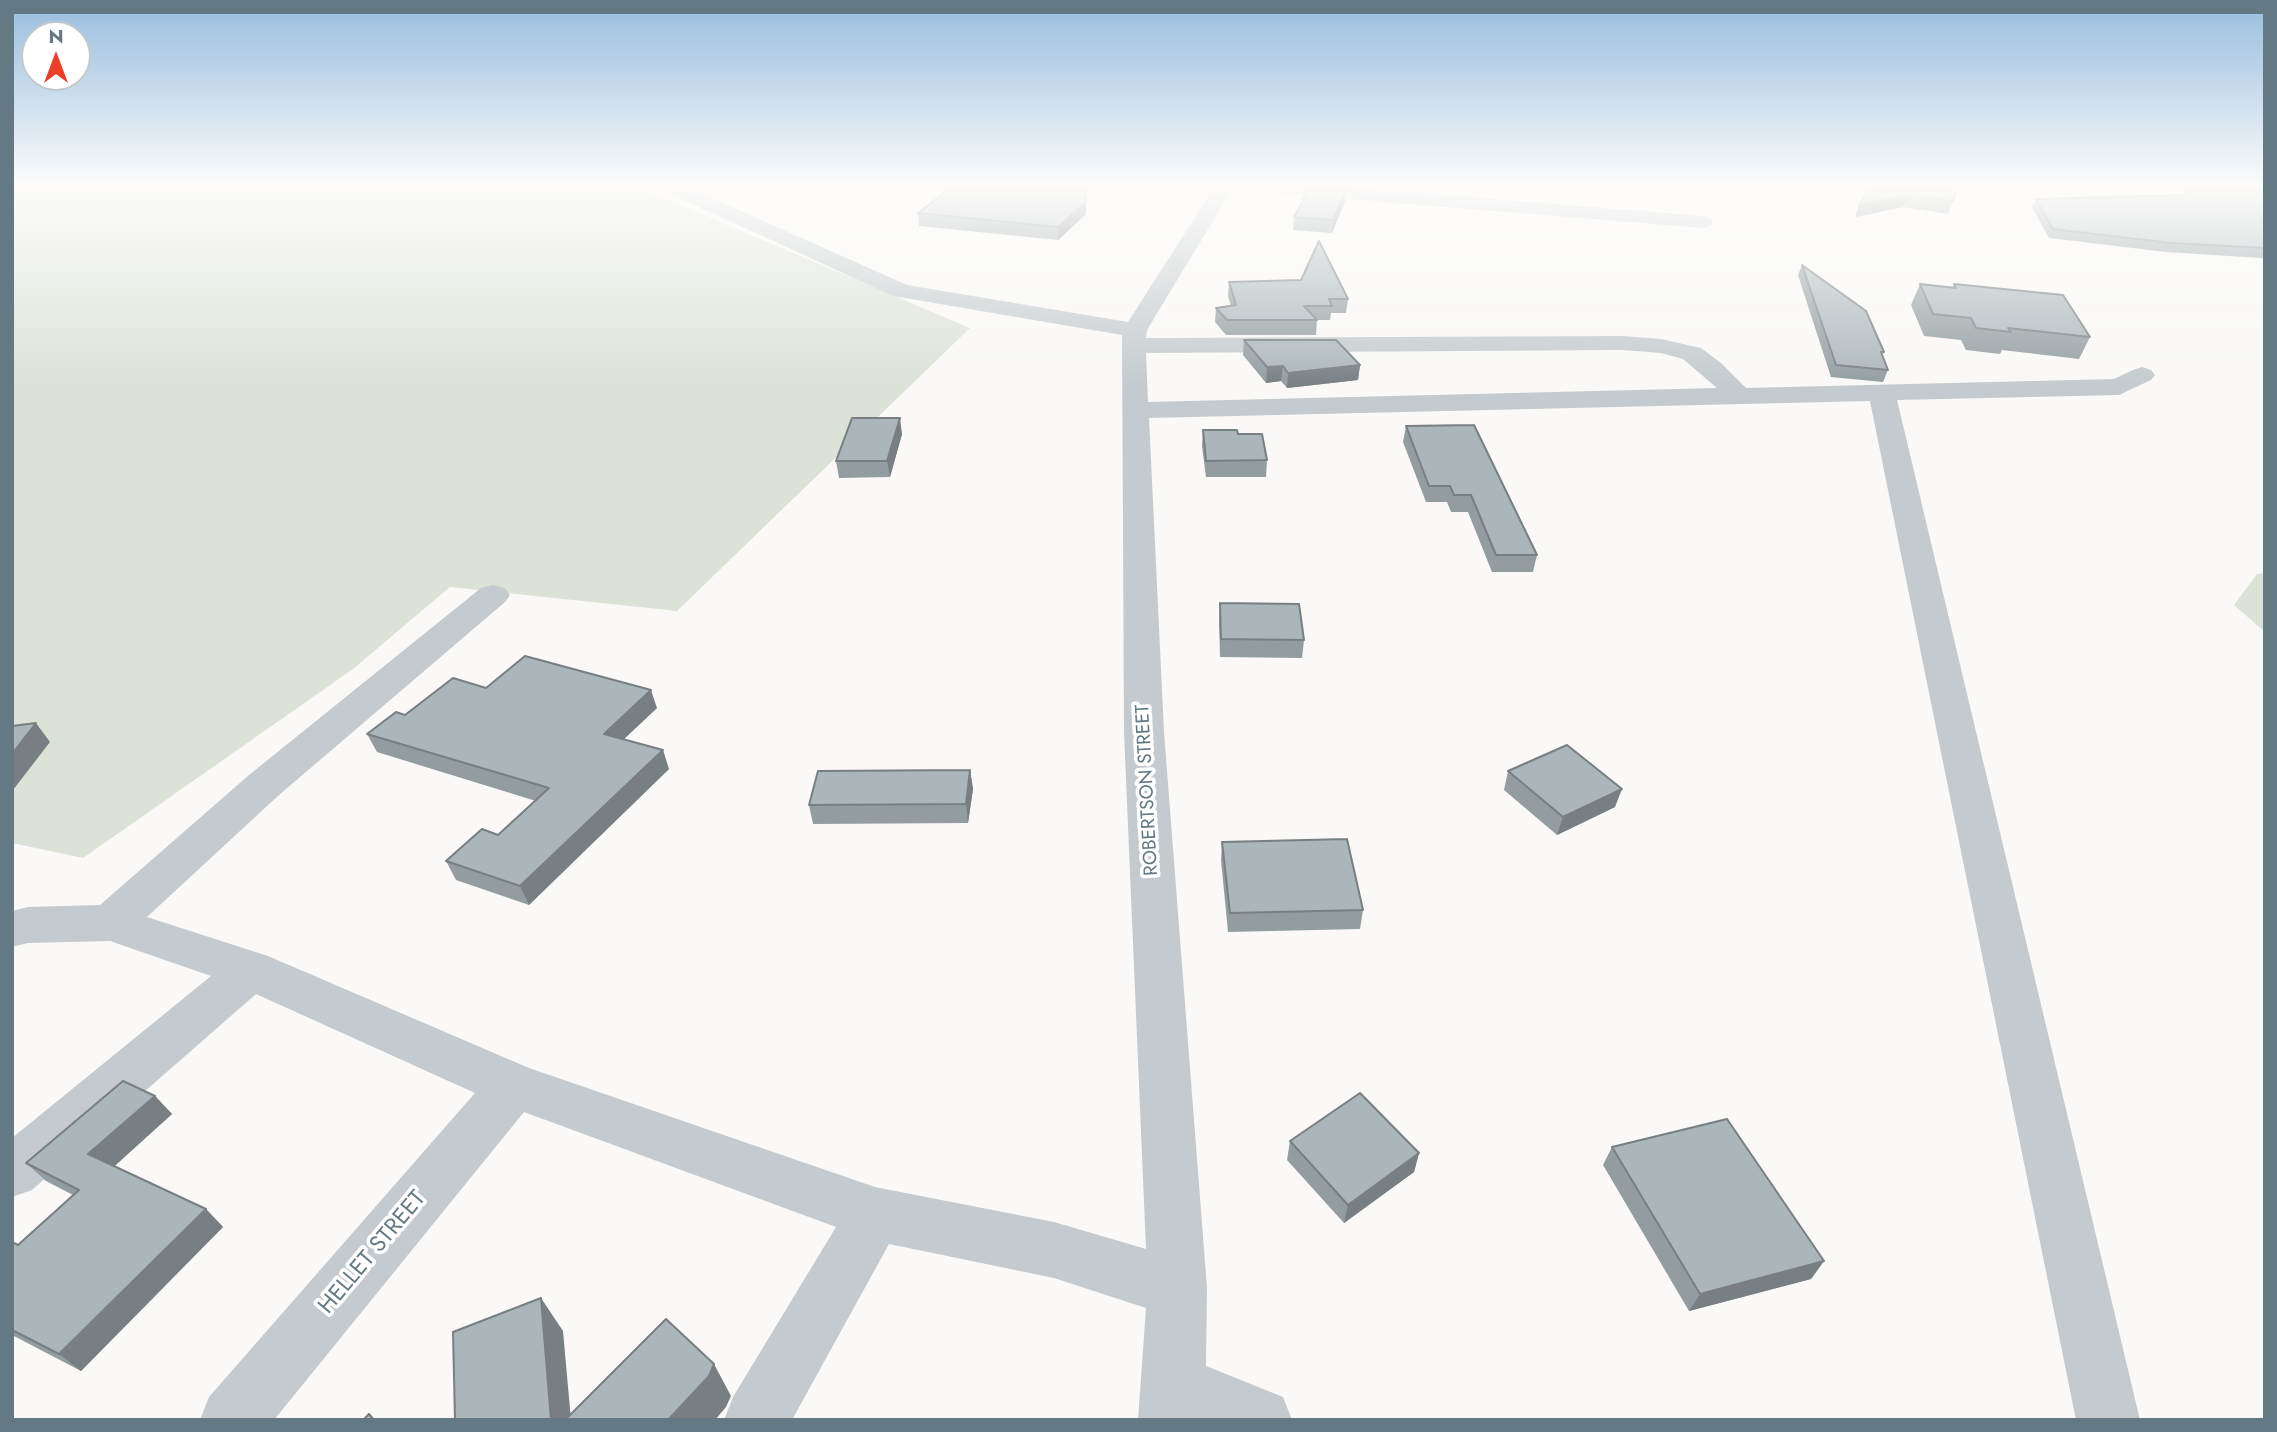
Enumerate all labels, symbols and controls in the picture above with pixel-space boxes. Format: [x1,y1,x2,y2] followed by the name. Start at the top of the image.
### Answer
[21,21,91,91] north arrow
[48,23,64,50] text: N
[1132,704,1164,876] street label: ROBERTSON STREET
[314,1186,432,1320] street label: HELLET STREET

